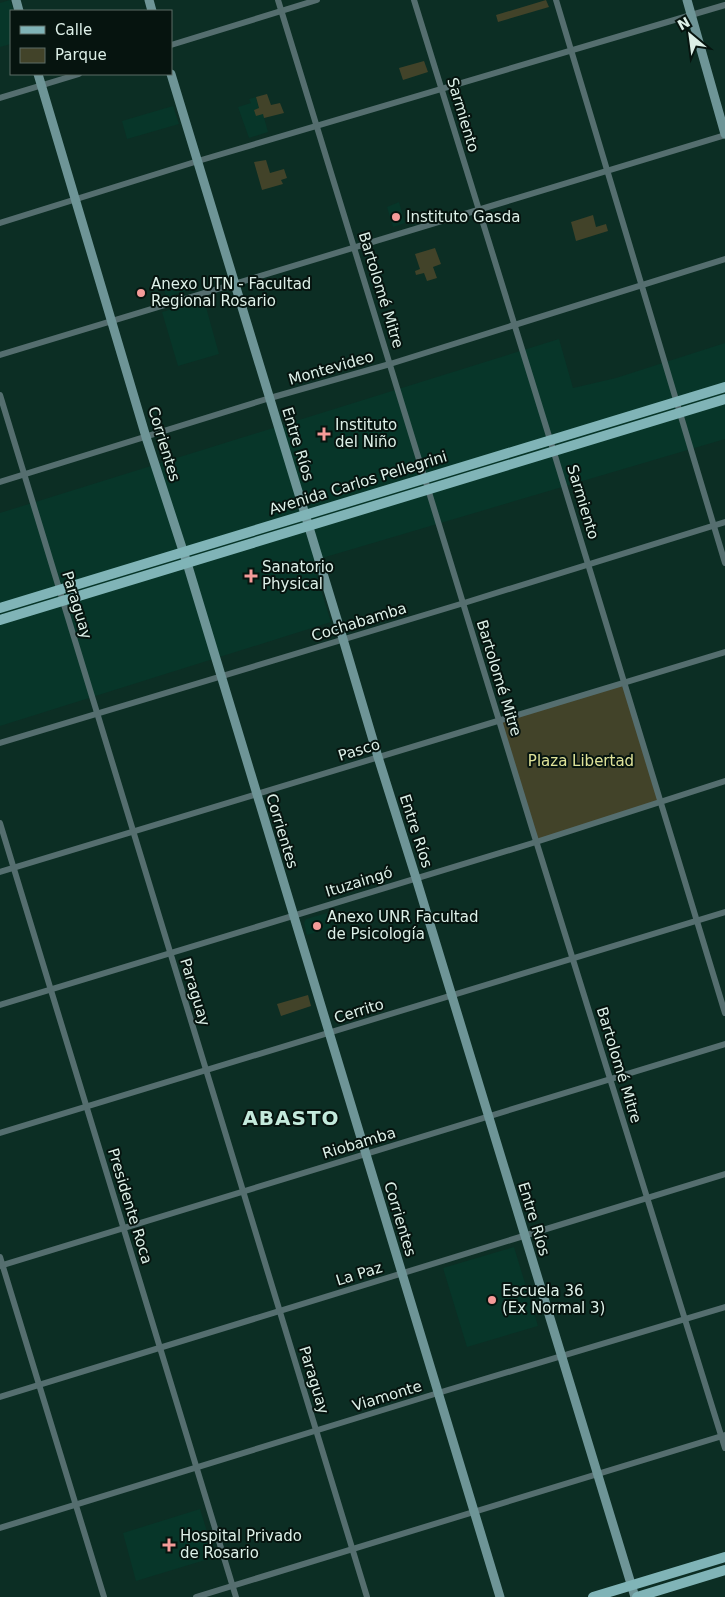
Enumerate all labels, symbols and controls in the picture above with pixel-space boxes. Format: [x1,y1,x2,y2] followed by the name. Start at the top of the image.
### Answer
[10,10,172,75] legend
[665,10,715,60] north arrow
[675,14,693,33] text: N
[55,21,92,39] text: Calle
[55,46,107,64] text: Parque
[443,75,483,155] street label: Sarmiento
[406,208,520,226] place label: Instituto Gasda
[390,211,402,223] marker: Instituto Gasda
[355,230,407,350] street label: Bartolomé Mitre
[151,275,311,310] place label: Anexo UTN - Facultad Regional Rosario
[135,287,147,299] marker: Anexo UTN - Facultad Regional Rosario
[286,347,376,389] street label: Montevideo
[144,404,184,484] street label: Corrientes
[278,405,318,483] street label: Entre Ríos
[335,416,397,451] place label: Instituto del Niño
[317,427,331,441] marker: Instituto del Niño
[267,447,449,519] street label: Avenida Carlos Pellegrini
[563,462,603,542] street label: Sarmiento
[262,558,334,593] place label: Sanatorio Physical
[58,569,96,641] street label: Paraguay
[244,569,258,583] marker: Sanatorio Physical
[309,599,409,645] street label: Cochabamba
[473,618,525,738] street label: Bartolomé Mitre
[336,735,382,765] street label: Pasco
[528,752,634,770] park label: Plaza Libertad
[262,791,302,871] street label: Corrientes
[396,792,436,870] street label: Entre Ríos
[323,863,395,901] street label: Ituzaingó
[327,908,478,943] place label: Anexo UNR Facultad de Psicología
[311,920,323,932] marker: Anexo UNR Facultad de Psicología
[176,956,214,1028] street label: Paraguay
[332,995,386,1027] street label: Cerrito
[593,1005,645,1125] street label: Bartolomé Mitre
[242,1106,340,1130] district label: ABASTO
[320,1123,398,1163] street label: Riobamba
[104,1146,156,1266] street label: Presidente Roca
[380,1179,420,1259] street label: Corrientes
[514,1180,554,1258] street label: Entre Ríos
[334,1258,385,1290] street label: La Paz
[502,1282,605,1317] place label: Escuela 36 (Ex Normal 3)
[486,1294,498,1306] marker: Escuela 36 (Ex Normal 3)
[295,1344,333,1416] street label: Paraguay
[350,1377,424,1415] street label: Viamonte
[180,1527,302,1562] place label: Hospital Privado de Rosario
[162,1538,176,1552] marker: Hospital Privado de Rosario

